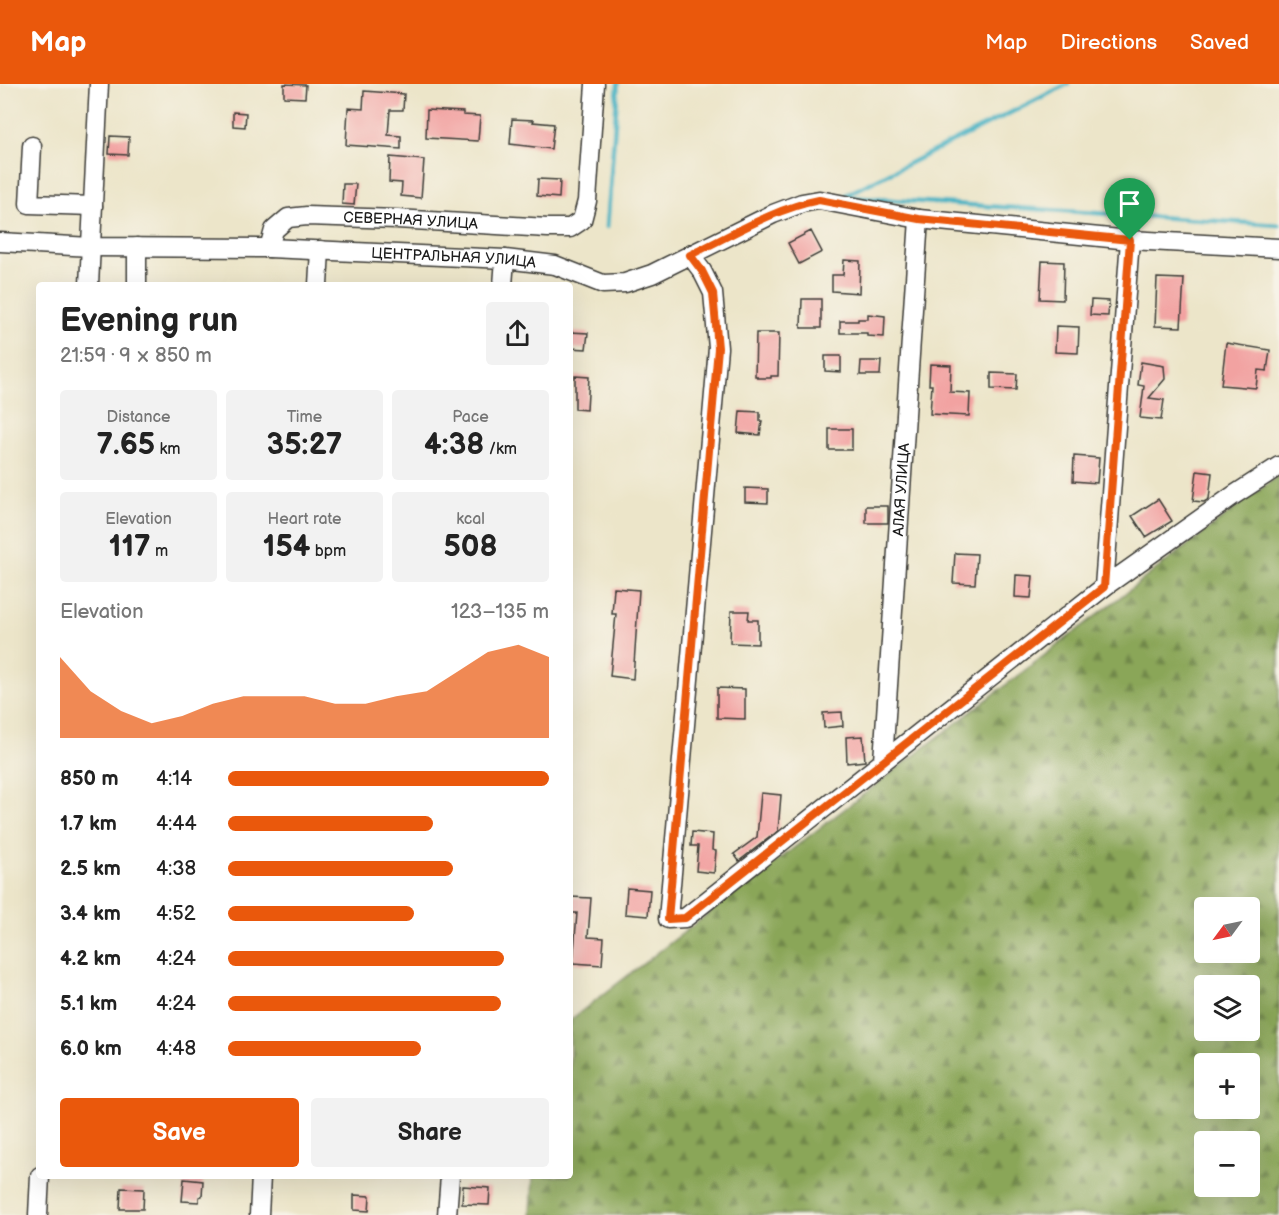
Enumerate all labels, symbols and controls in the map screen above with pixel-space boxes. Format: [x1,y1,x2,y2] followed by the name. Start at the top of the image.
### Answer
[30,26,86,59] text: Map
[985,30,1028,55] text: Map
[1061,30,1157,55] text: Directions
[1190,30,1249,55] text: Saved
[1104,178,1155,240] pin
[1113,187,1146,220] icon: arrive
[343,208,479,234] street label: СЕВЕРНАЯ УЛИЦА
[371,244,538,273] street label: ЦЕНТРАЛЬНАЯ УЛИЦА
[60,301,238,341] text: Evening run
[486,302,549,365] button: share
[60,344,212,368] text: 21:59 · 9 × 850 m
[107,408,170,427] text: Distance
[287,408,322,427] text: Time
[452,408,489,427] text: Pace
[96,427,155,463] text: 7.65
[267,427,342,463] text: 35:27
[424,427,484,463] text: 4:38
[155,440,181,459] text: km
[484,440,517,459] text: /km
[889,442,914,538] street label: АЛАЯ УЛИЦА
[105,510,172,529] text: Elevation
[268,510,341,529] text: Heart rate
[456,510,485,529] text: kcal
[109,529,151,565] text: 117
[263,529,310,565] text: 154
[443,529,498,565] text: 508
[151,542,168,561] text: m
[310,542,346,561] text: bpm
[60,600,143,624] text: Elevation
[451,600,549,624] text: 123–135 m
[60,767,118,791] text: 850 m
[156,767,192,791] text: 4:14
[60,812,117,836] text: 1.7 km
[156,812,197,836] text: 4:44
[60,857,121,881] text: 2.5 km
[156,857,196,881] text: 4:38
[1194,897,1260,963] north arrow
[1194,897,1260,1197] map controls
[60,902,121,926] text: 3.4 km
[156,902,196,926] text: 4:52
[60,947,121,971] text: 4.2 km
[156,947,196,971] text: 4:24
[1194,975,1260,1041] button: layers
[60,992,117,1016] text: 5.1 km
[156,992,196,1016] text: 4:24
[60,1037,122,1061] text: 6.0 km
[156,1037,196,1061] text: 4:48
[1194,1053,1260,1119] button: +
[60,1098,299,1167] button: Save
[311,1098,549,1167] button: Share
[1194,1131,1260,1197] button: −

